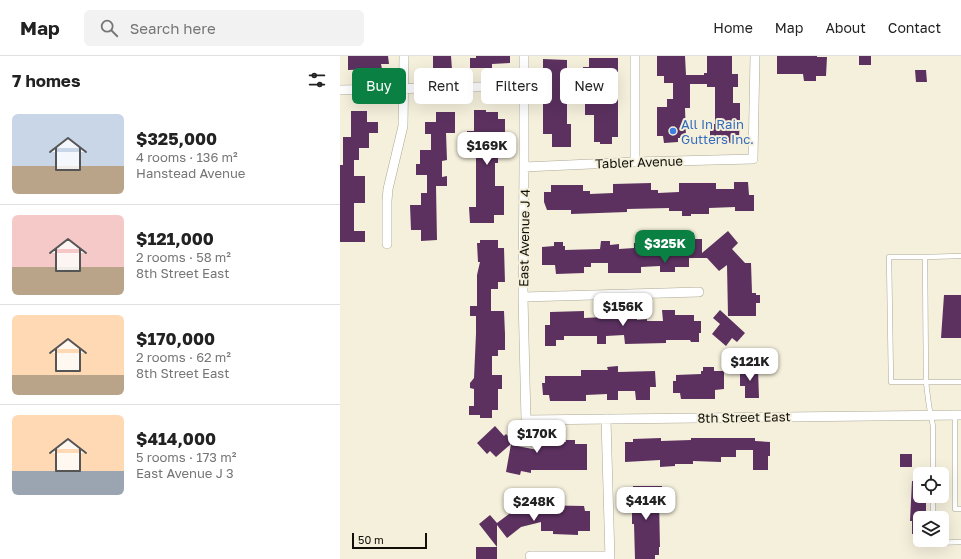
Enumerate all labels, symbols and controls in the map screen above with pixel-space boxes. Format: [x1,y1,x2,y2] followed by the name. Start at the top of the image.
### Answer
[84,10,364,46] search box
[20,16,60,39] text: Map
[98,17,120,39] icon: search
[130,19,216,37] text: Search here
[713,19,753,36] text: Home
[775,19,803,36] text: Map
[825,19,866,36] text: About
[888,19,941,36] text: Contact
[352,68,406,104] chip: Buy
[414,68,473,104] chip: Rent
[481,68,552,104] chip: Filters
[560,68,618,104] chip: New
[306,69,328,91] icon: filters
[12,70,80,91] text: 7 homes
[681,116,754,147] place label: All In Rain Gutters Inc.
[668,126,678,136] marker: All In Rain Gutters Inc.
[136,128,217,149] text: $325,000
[44,130,92,178] icon: home
[459,132,515,166] pin: $169K
[466,137,508,153] text: $169K
[136,149,238,165] text: 4 rooms · 136 m²
[595,152,683,172] street label: Tabler Avenue
[136,165,245,181] text: Hanstead Avenue
[515,189,533,287] street label: East Avenue J 4
[136,228,214,249] text: $121,000
[637,230,693,264] pin: $325K
[44,231,92,279] icon: home
[644,235,686,251] text: $325K
[136,249,231,265] text: 2 rooms · 58 m²
[136,265,229,281] text: 8th Street East
[595,293,651,327] pin: $156K
[602,298,644,314] text: $156K
[136,328,215,349] text: $170,000
[44,331,92,379] icon: home
[722,348,778,382] pin: $121K
[136,349,231,365] text: 2 rooms · 62 m²
[730,353,770,369] text: $121K
[136,365,229,381] text: 8th Street East
[697,408,791,426] street label: 8th Street East
[509,420,565,454] pin: $170K
[517,425,557,441] text: $170K
[136,428,216,449] text: $414,000
[44,431,92,479] icon: home
[136,449,236,465] text: 5 rooms · 173 m²
[136,465,234,481] text: East Avenue J 3
[913,467,949,547] map controls
[913,467,949,503] button: locate
[618,487,674,521] pin: $414K
[506,488,562,522] pin: $248K
[625,492,667,508] text: $414K
[513,493,555,509] text: $248K
[913,511,949,547] button: layers
[352,531,427,550] scale bar
[358,533,384,546] text: 50 m

